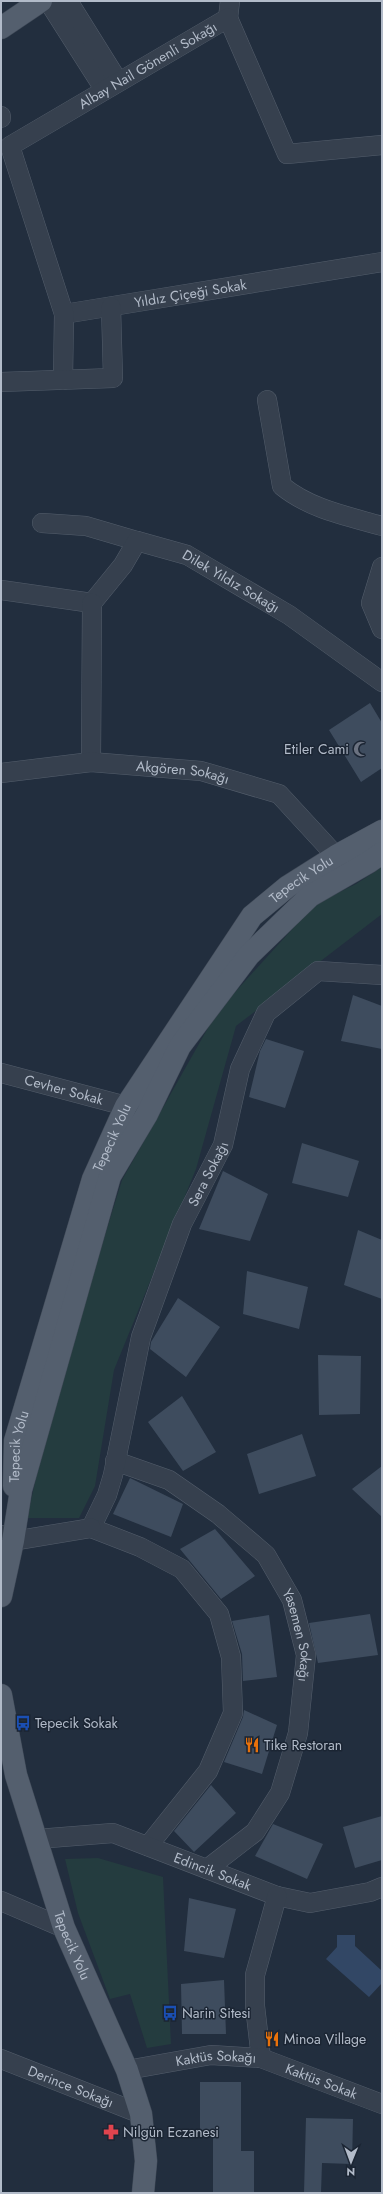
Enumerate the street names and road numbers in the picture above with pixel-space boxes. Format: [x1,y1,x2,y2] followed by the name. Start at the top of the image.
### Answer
[75,17,221,114] street label: Albay Nail Gönenli Sokağı
[133,274,249,312] street label: Yıldız Çiçeği Sokak
[179,545,284,617] street label: Dilek Yıldız Sokağı
[135,756,232,789] street label: Akgören Sokağı
[265,850,337,908] street label: Tepecik Yolu
[22,1070,106,1110] street label: Cevher Sokak
[88,1100,136,1175] street label: Tepecik Yolu
[183,1140,233,1210] street label: Sera Sokağı
[4,1408,34,1483] street label: Tepecik Yolu
[277,1585,316,1683] street label: Yasemen Sokağı
[171,1847,255,1896] street label: Edincik Sokak
[49,1909,96,1983] street label: Tepecik Yolu
[174,2045,257,2071] street label: Kaktüs Sokağı
[282,2058,361,2104] street label: Kaktüs Sokak
[25,2061,117,2112] street label: Derince Sokağı

